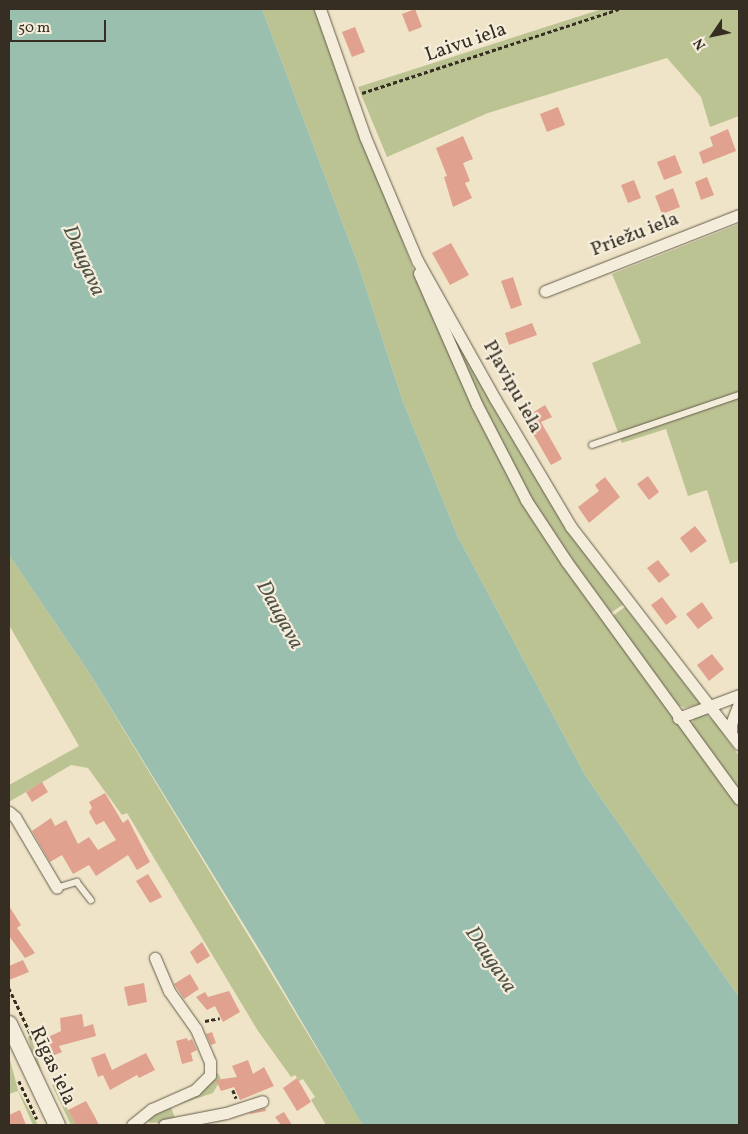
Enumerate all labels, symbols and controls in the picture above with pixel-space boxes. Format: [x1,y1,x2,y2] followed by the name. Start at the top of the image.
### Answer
[12,10,109,42] scale bar
[688,10,738,60] north arrow
[18,18,50,39] text: 50 m
[422,18,510,68] street label: Laivu iela
[689,34,711,53] text: N
[588,207,682,263] street label: Priežu iela
[56,222,110,300] water label: Daugava
[477,336,547,438] street label: Pļaviņu iela
[250,576,308,654] water label: Daugava
[459,922,521,998] water label: Daugava
[23,1023,81,1109] street label: Rīgas iela

